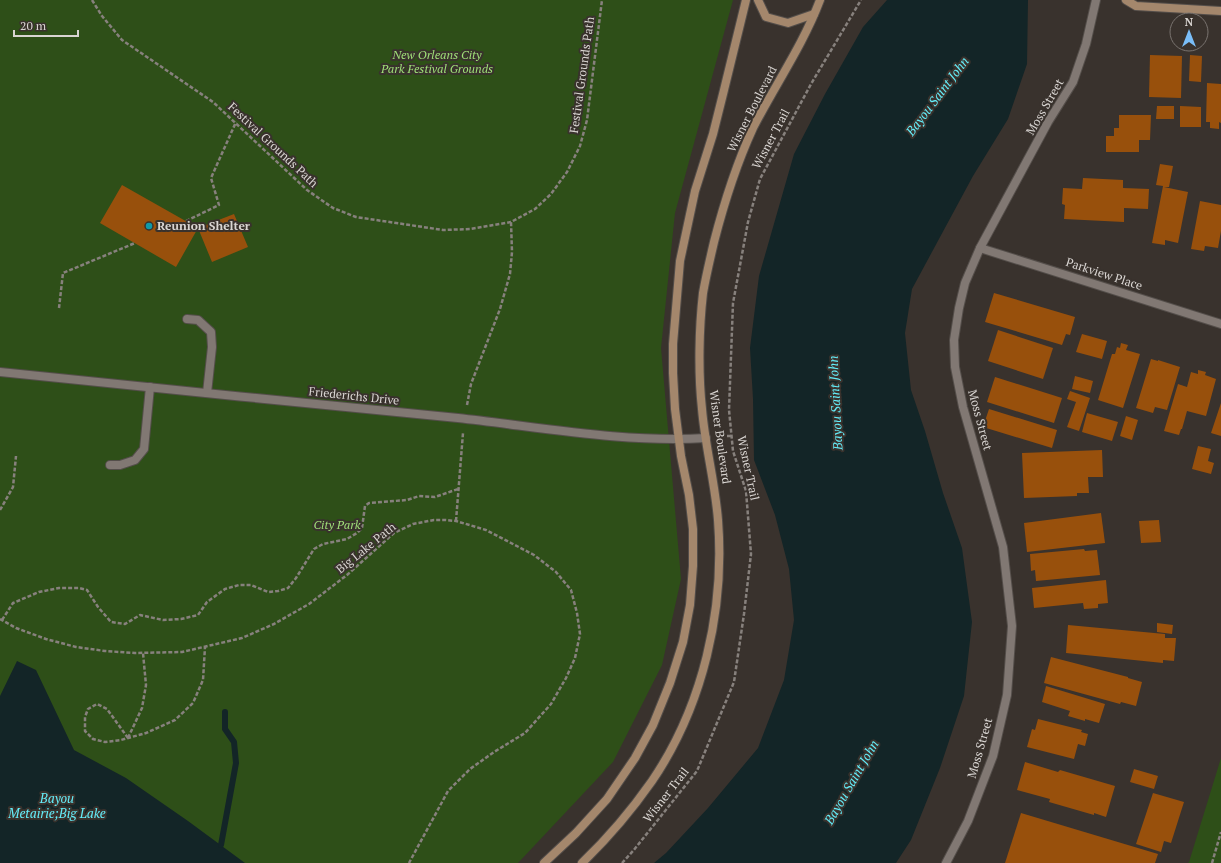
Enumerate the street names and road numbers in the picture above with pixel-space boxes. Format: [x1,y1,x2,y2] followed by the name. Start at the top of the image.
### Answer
[566,16,597,134] street label: Festival Grounds Path
[723,63,780,154] street label: Wisner Boulevard
[1022,76,1067,138] street label: Moss Street
[225,99,321,190] street label: Festival Grounds Path
[749,106,793,171] street label: Wisner Trail
[1064,254,1144,293] street label: Parkview Place
[308,383,400,408] street label: Friederichs Drive
[965,388,996,452] street label: Moss Street
[706,389,735,485] street label: Wisner Boulevard
[734,434,763,502] street label: Wisner Trail
[333,519,399,576] street label: Big Lake Path
[964,715,995,780] street label: Moss Street
[639,764,692,825] street label: Wisner Trail

